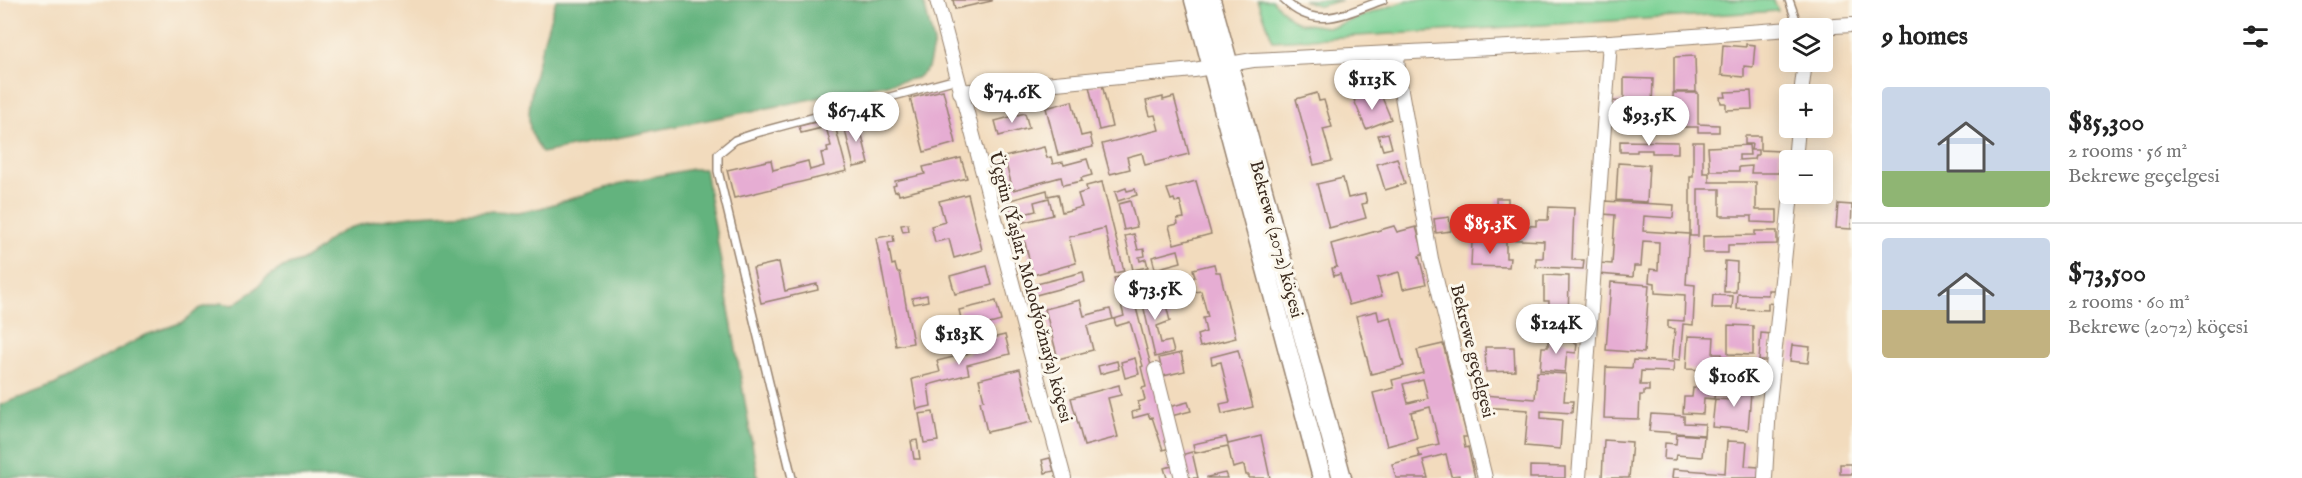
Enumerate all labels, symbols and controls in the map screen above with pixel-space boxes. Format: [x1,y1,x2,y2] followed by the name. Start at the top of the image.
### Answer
[1779,18,1833,204] map controls
[1779,18,1833,72] button: layers
[1882,20,1968,53] text: 9 homes
[2239,20,2272,53] icon: filters
[1330,60,1414,111] pin: $113K
[1348,67,1396,92] text: $113K
[963,73,1061,124] pin: $74.6K
[983,80,1041,105] text: $74.6K
[1779,84,1833,138] button: +
[807,92,905,143] pin: $67.4K
[1600,96,1698,147] pin: $93.5K
[827,99,885,124] text: $67.4K
[1622,103,1676,128] text: $93.5K
[2068,106,2144,139] text: $85,300
[1930,111,2002,183] icon: home
[2068,139,2187,164] text: 2 rooms · 56 m²
[982,149,1079,426] street label: Üçgün (Ýaşlar, Molodýožnaýa) köçesi
[1779,150,1833,204] button: −
[1243,158,1308,321] street label: Bekrewe (2072) köçesi
[2068,164,2220,189] text: Bekrewe geçelgesi
[1441,204,1539,255] pin: $85.3K
[1464,211,1516,236] text: $85.3K
[2068,257,2146,290] text: $73,500
[1930,262,2002,334] icon: home
[1106,270,1204,321] pin: $73.5K
[1128,277,1182,302] text: $73.5K
[1444,282,1499,421] street label: Bekrewe geçelgesi
[2068,290,2190,315] text: 2 rooms · 60 m²
[1514,304,1598,355] pin: $124K
[1530,311,1582,336] text: $124K
[917,315,1001,366] pin: $183K
[2068,315,2248,340] text: Bekrewe (2072) köçesi
[935,322,983,347] text: $183K
[1692,357,1776,408] pin: $106K
[1708,364,1760,389] text: $106K

